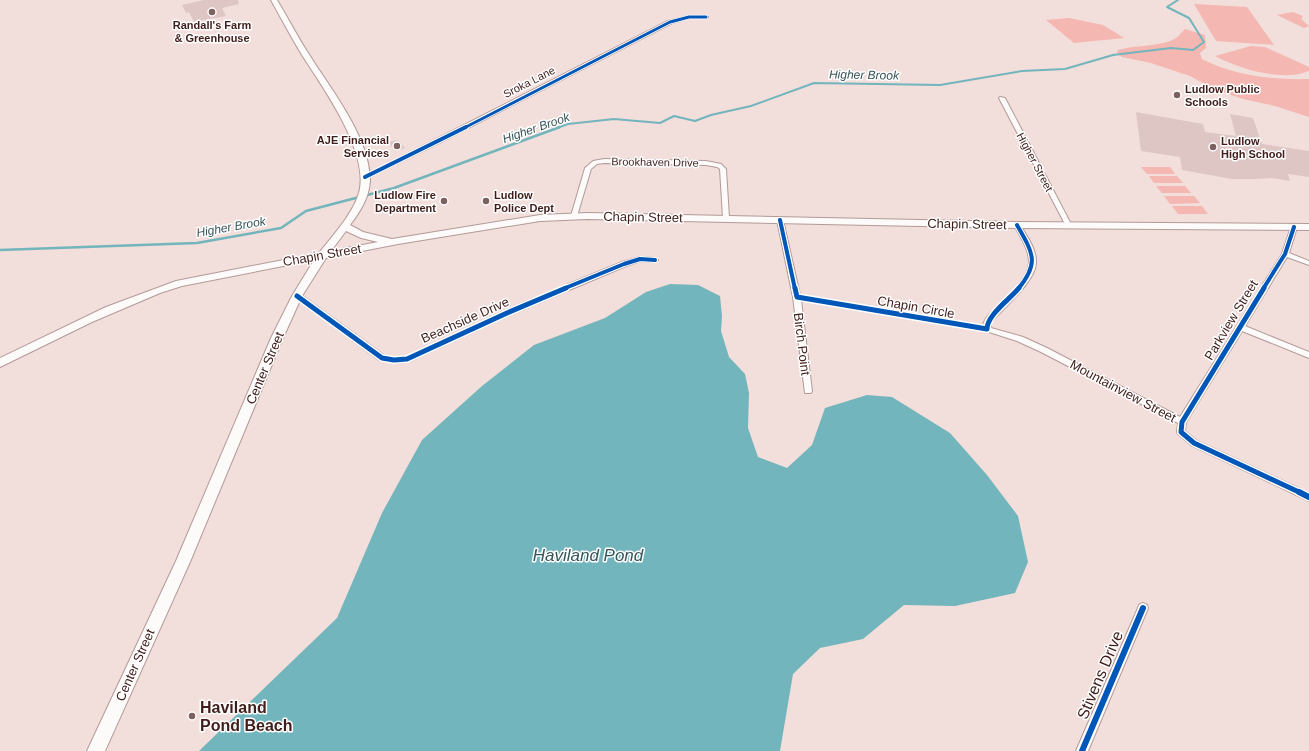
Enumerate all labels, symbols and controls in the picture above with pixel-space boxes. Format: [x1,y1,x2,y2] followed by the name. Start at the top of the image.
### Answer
[207,7,217,17] marker: Randall's Farm & Greenhouse
[173,19,251,44] place label: Randall's Farm & Greenhouse
[501,64,557,100] street label: Sroka Lane
[829,67,900,83] water label: Higher Brook
[1185,83,1260,108] place label: Ludlow Public Schools
[1172,90,1182,100] marker: Ludlow Public Schools
[501,110,572,146] water label: Higher Brook
[1014,131,1056,193] street label: Higher Street
[317,134,389,159] place label: AJE Financial Services
[1221,135,1285,160] place label: Ludlow High School
[392,141,402,151] marker: AJE Financial Services
[1208,142,1218,152] marker: Ludlow High School
[611,155,699,169] street label: Brookhaven Drive
[374,189,436,214] place label: Ludlow Fire Department
[494,189,554,214] place label: Ludlow Police Dept
[439,196,449,206] marker: Ludlow Fire Department
[481,196,491,206] marker: Ludlow Police Dept
[603,209,683,225] street label: Chapin Street
[195,214,268,240] water label: Higher Brook
[927,216,1007,232] street label: Chapin Street
[282,241,363,269] street label: Chapin Street
[1201,277,1261,363] street label: Parkview Street
[876,293,956,321] street label: Chapin Circle
[419,294,511,346] street label: Beachside Drive
[791,312,813,376] street label: Birch Point
[243,329,287,407] street label: Center Street
[1067,357,1179,425] street label: Mountainview Street
[533,546,644,565] water label: Haviland Pond
[112,626,158,703] street label: Center Street
[1074,628,1126,722] street label: Stivens Drive
[200,699,292,734] place label: Haviland Pond Beach
[187,711,197,721] marker: Haviland Pond Beach

